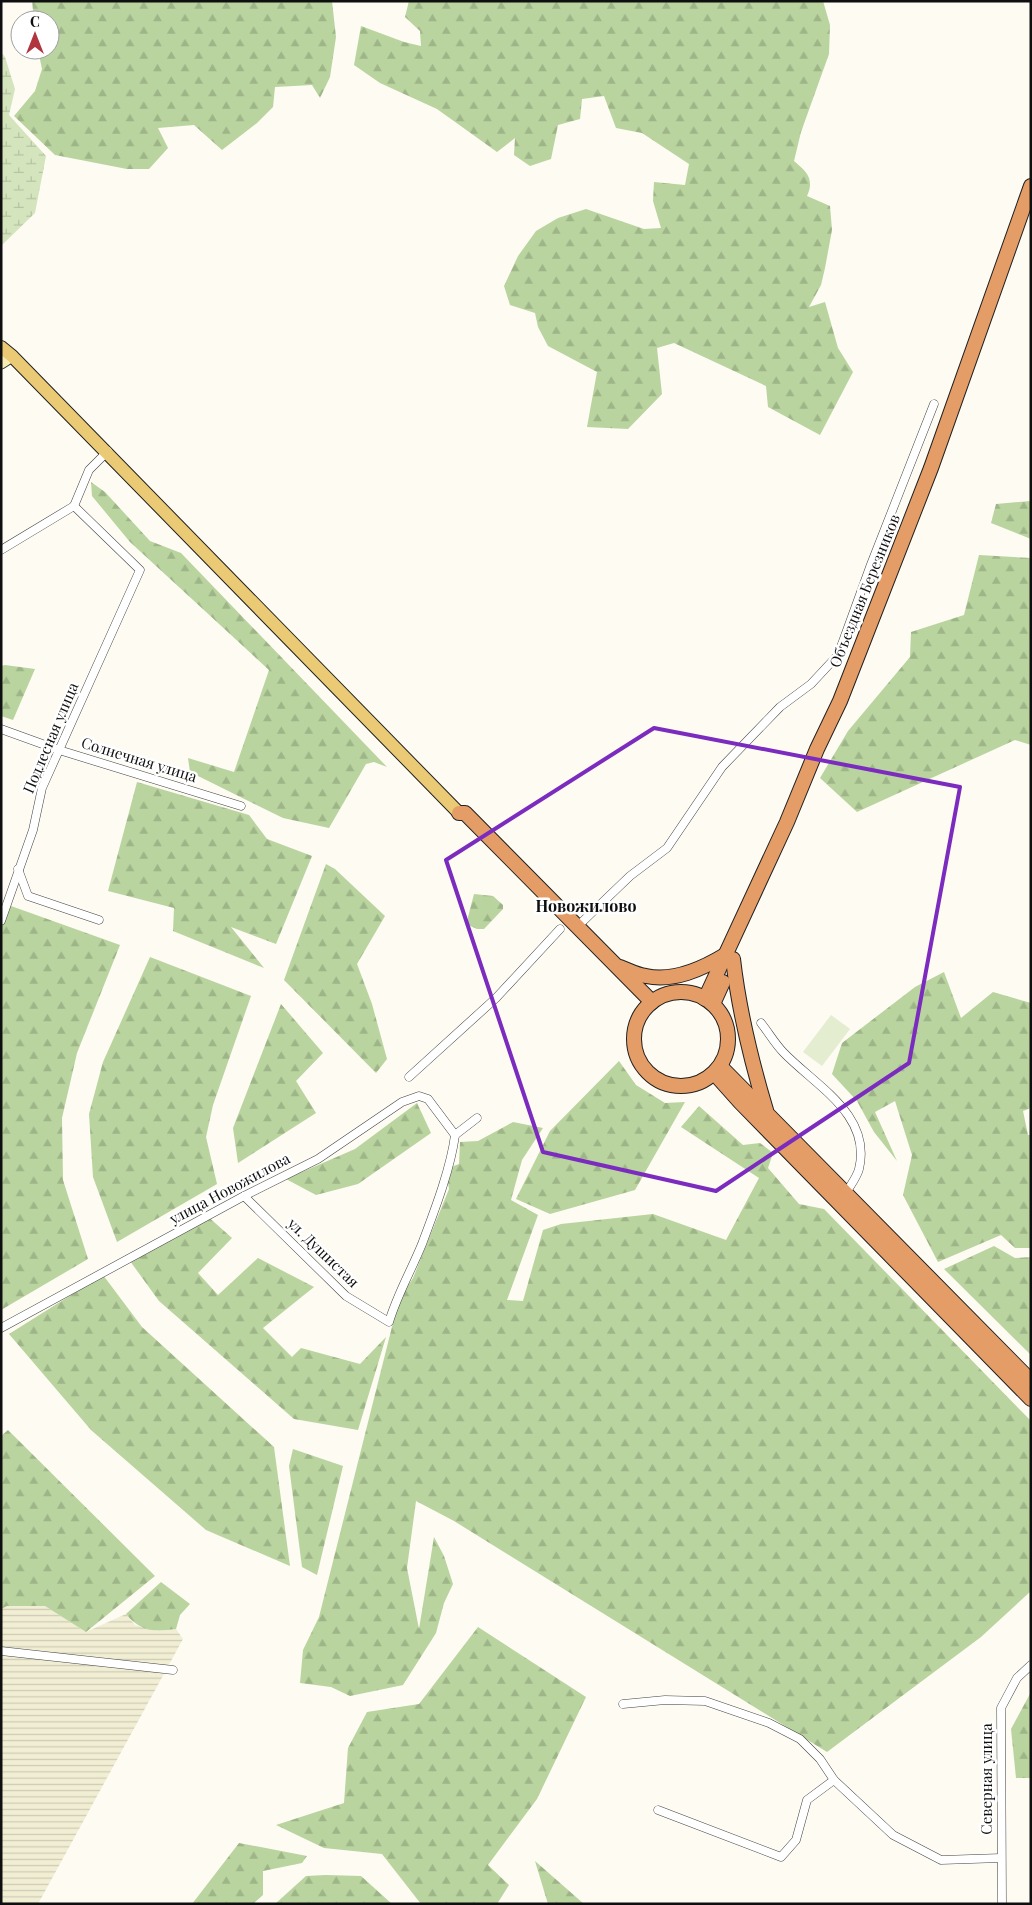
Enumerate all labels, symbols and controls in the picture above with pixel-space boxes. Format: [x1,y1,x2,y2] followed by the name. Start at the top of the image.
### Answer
[10,10,60,60] north arrow
[30,12,40,31] text: С
[824,511,904,670] street label: Объездная Березников
[18,679,83,796] street label: Подлесная улица
[79,732,200,786] street label: Солнечная улица
[535,895,637,916] district label: Новожилово
[165,1148,294,1229] street label: улица Новожилова
[283,1212,364,1291] street label: ул. Душистая
[976,1723,996,1835] street label: Северная улица

